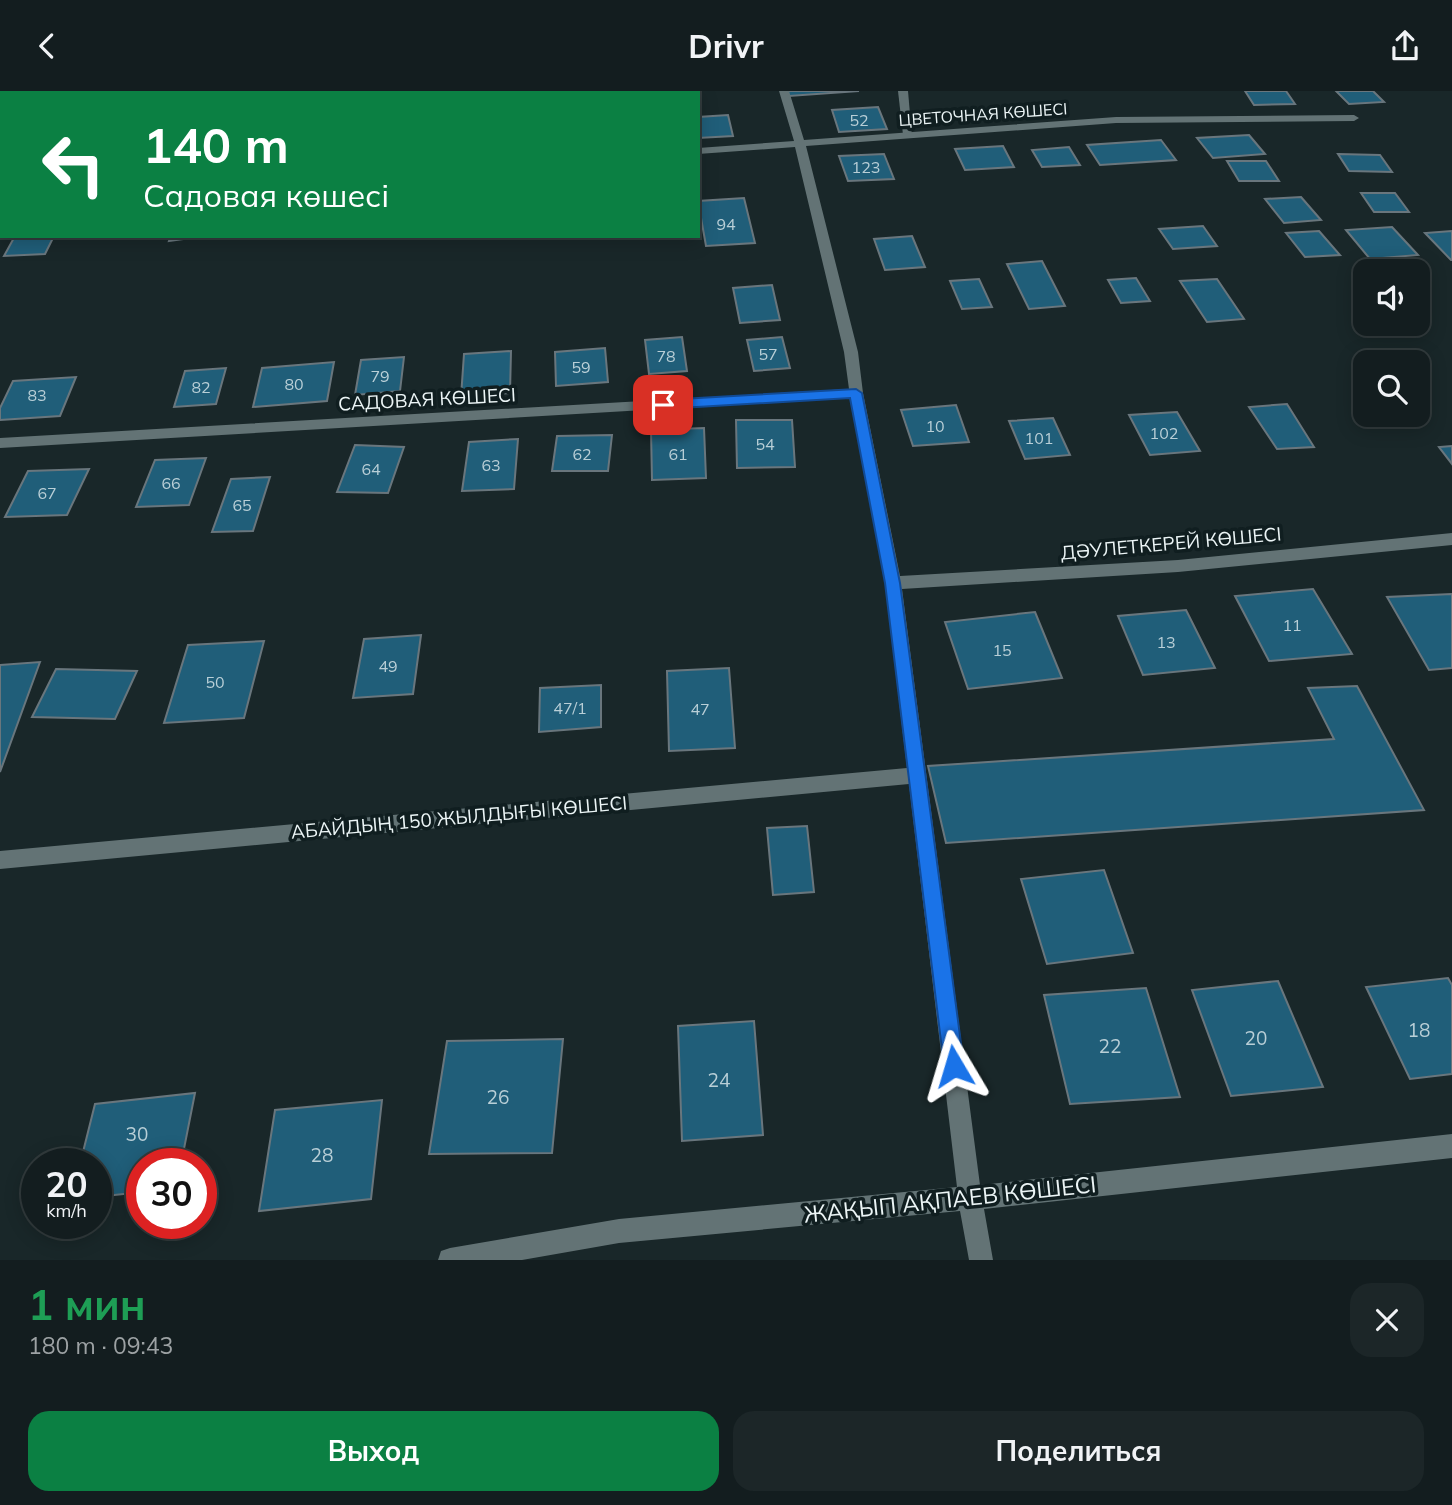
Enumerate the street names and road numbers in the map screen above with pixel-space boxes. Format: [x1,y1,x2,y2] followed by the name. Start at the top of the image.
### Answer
[898,98,1068,130] street label: ЦВЕТОЧНАЯ КӨШЕСІ
[338,382,516,416] street label: САДОВАЯ КӨШЕСІ
[1060,521,1282,565] street label: ДӘУЛЕТКЕРЕЙ КӨШЕСІ
[290,790,628,844] street label: АБАЙДЫҢ 150 ЖЫЛДЫҒЫ КӨШЕСІ
[802,1169,1098,1229] street label: ЖАҚЫП АҚПАЕВ КӨШЕСІ

